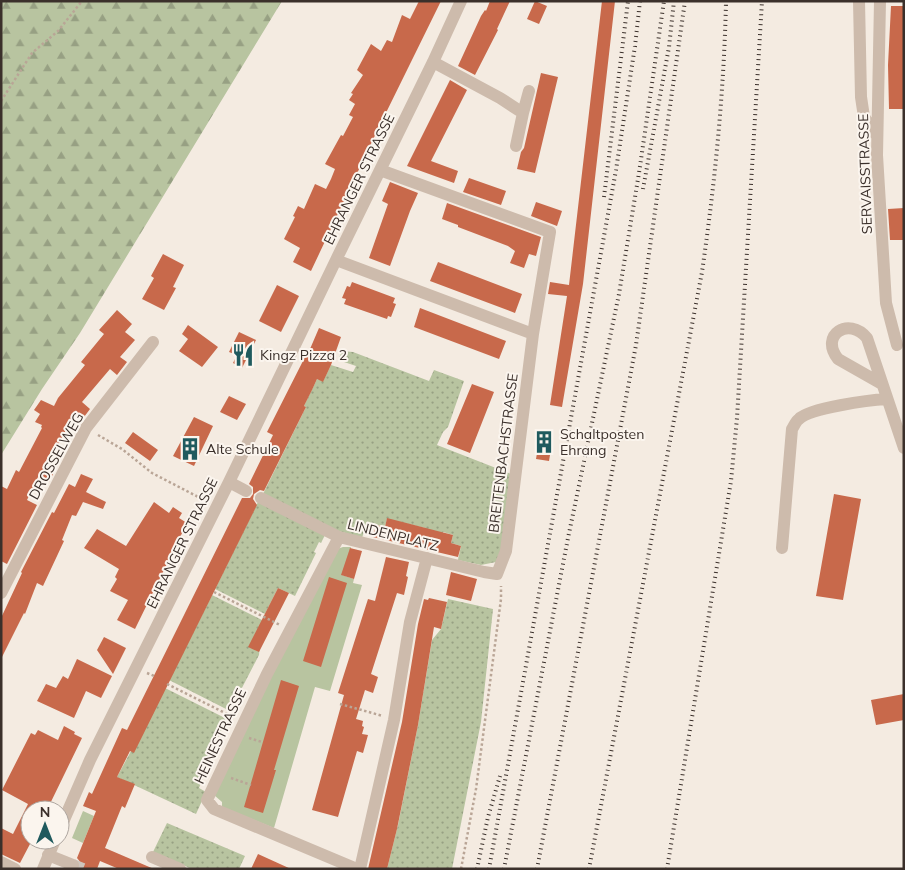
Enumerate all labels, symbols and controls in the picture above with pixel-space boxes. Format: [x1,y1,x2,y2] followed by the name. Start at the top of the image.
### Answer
[319,111,399,247] street label: EHRANGER STRASSE
[854,113,876,235] street label: SERVAISSTRASSE
[230,342,256,368] restaurant icon: Kingz Pizza 2
[260,346,347,364] place label: Kingz Pizza 2
[484,372,522,534] street label: BREITENBACHSTRASSE
[25,409,87,503] street label: DROSSELWEG
[560,425,644,459] place label: Schaltposten Ehrang
[531,429,557,455] building icon: Schaltposten Ehrang
[177,436,203,462] building icon: Alte Schule
[206,440,279,458] place label: Alte Schule
[142,475,222,611] street label: EHRANGER STRASSE
[346,515,440,555] street label: LINDENPLATZ
[190,685,250,787] street label: HEINESTRASSE
[20,800,70,850] north arrow
[40,803,50,821] text: N

